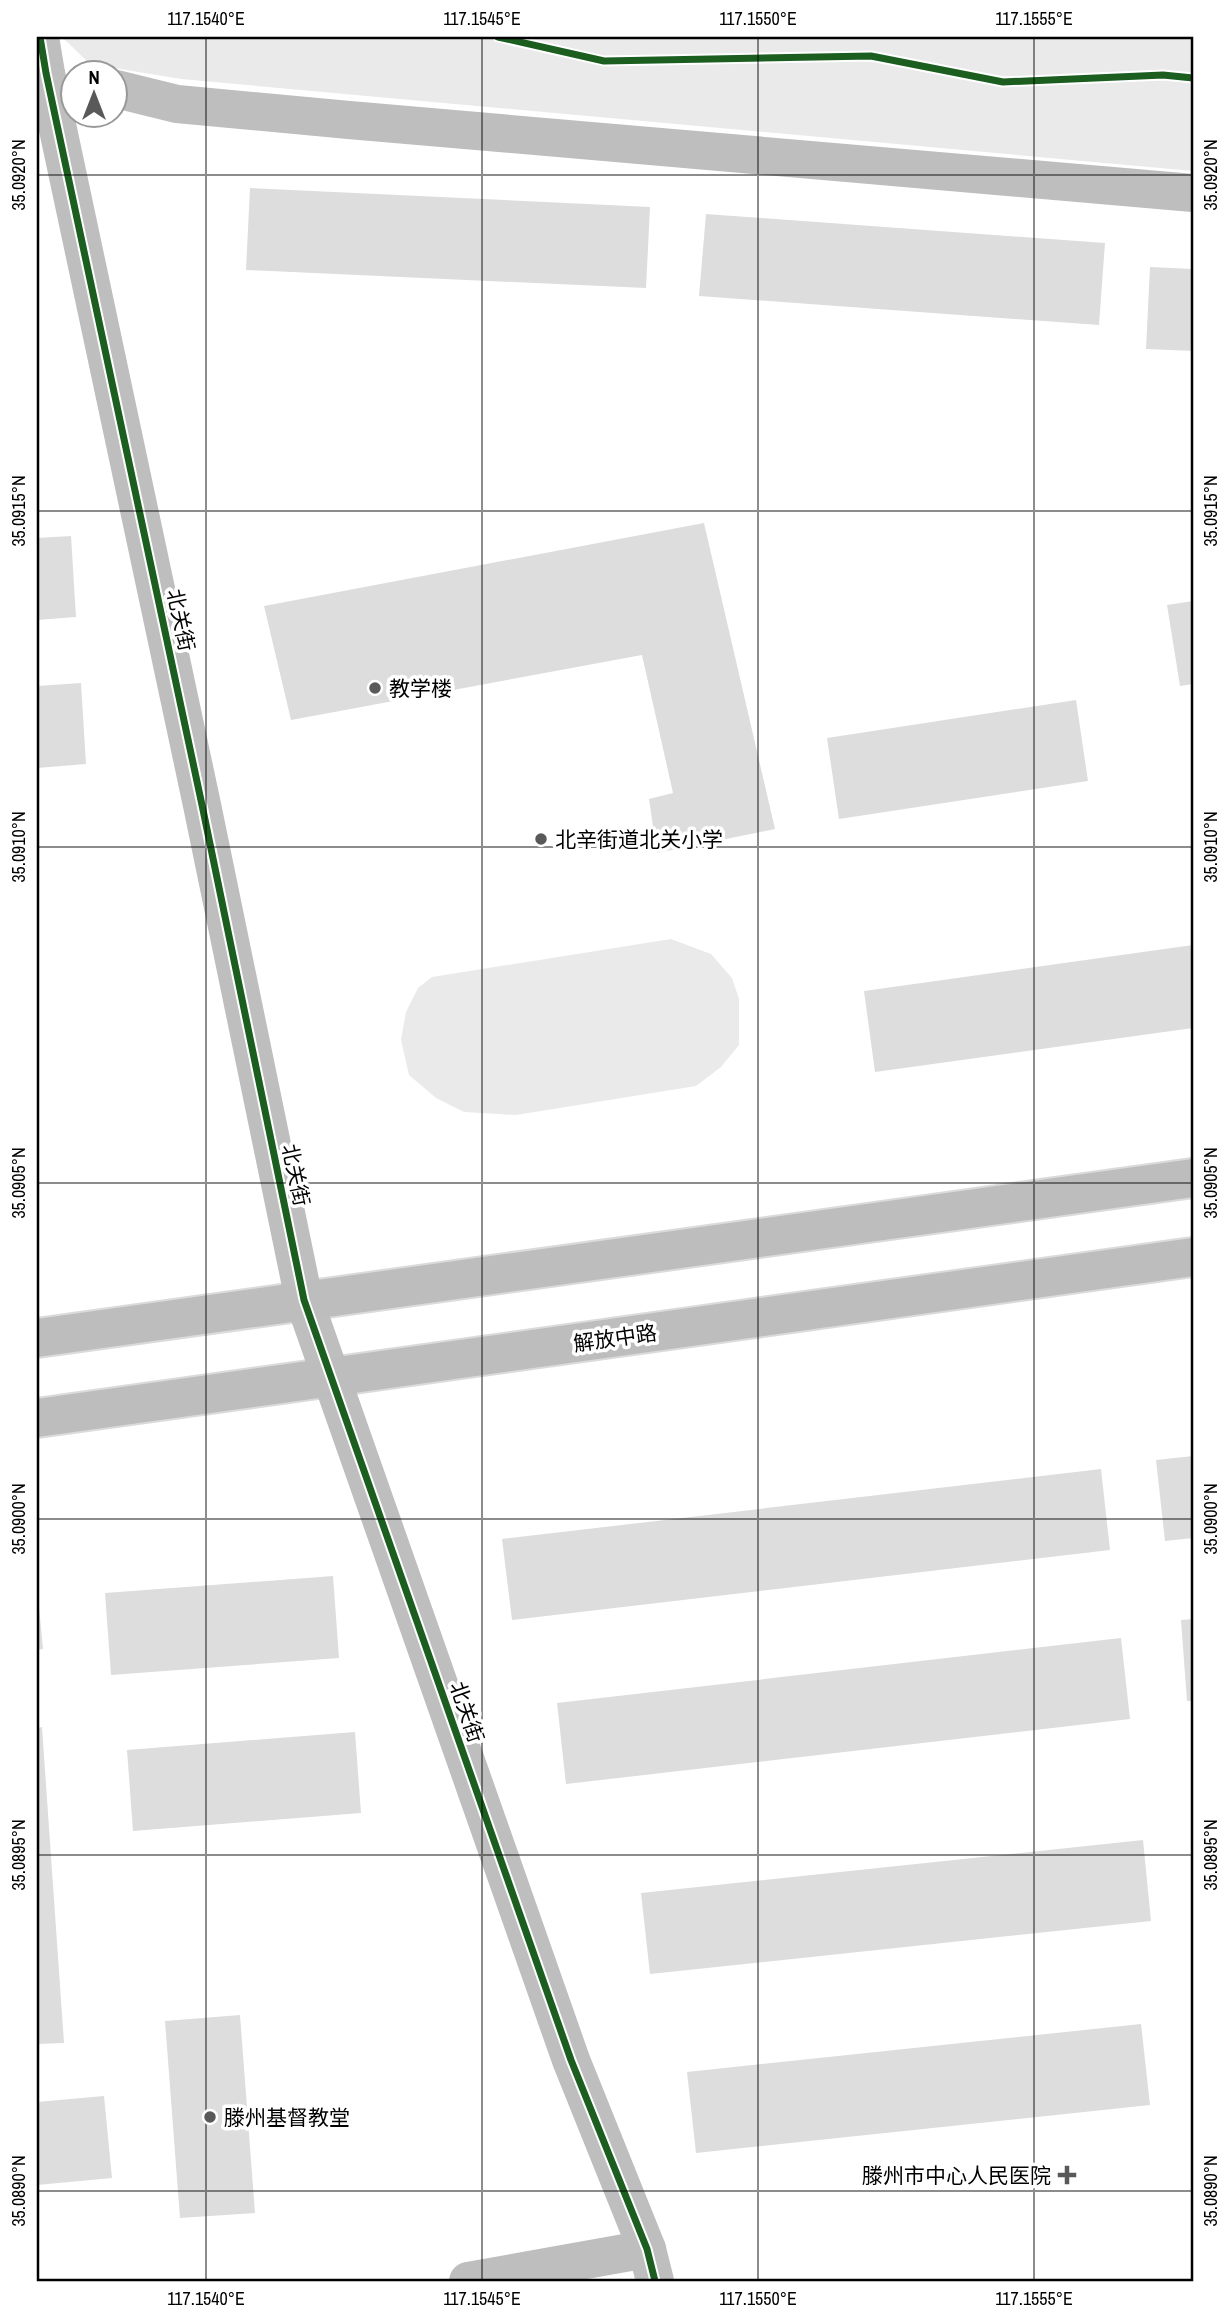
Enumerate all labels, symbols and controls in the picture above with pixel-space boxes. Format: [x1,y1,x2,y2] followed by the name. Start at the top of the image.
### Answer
[167,6,245,31] text: 117.1540°E
[443,6,521,31] text: 117.1545°E
[719,6,797,31] text: 117.1550°E
[995,6,1073,31] text: 117.1555°E
[60,60,130,130] north arrow
[88,64,100,90] text: N
[6,139,31,211] text: 35.0920°N
[1198,139,1223,211] text: 35.0920°N
[6,475,31,547] text: 35.0915°N
[1198,475,1223,547] text: 35.0915°N
[160,586,202,654] street label: 北关街
[389,674,452,703] place label: 教学楼
[367,680,383,696] marker: 教学楼
[6,811,31,883] text: 35.0910°N
[1198,811,1223,883] text: 35.0910°N
[555,825,723,854] place label: 北辛街道北关小学
[533,831,549,847] marker: 北辛街道北关小学
[275,1141,317,1209] street label: 北关街
[6,1147,31,1219] text: 35.0905°N
[1198,1147,1223,1219] text: 35.0905°N
[571,1318,659,1358] street label: 解放中路
[6,1483,31,1555] text: 35.0900°N
[1198,1483,1223,1555] text: 35.0900°N
[443,1677,491,1747] street label: 北关街
[6,1819,31,1891] text: 35.0895°N
[1198,1819,1223,1891] text: 35.0895°N
[224,2103,350,2132] place label: 滕州基督教堂
[202,2109,218,2125] marker: 滕州基督教堂
[6,2155,31,2227] text: 35.0890°N
[1198,2155,1223,2227] text: 35.0890°N
[862,2161,1051,2190] place label: 滕州市中心人民医院
[1057,2165,1077,2185] marker: 滕州市中心人民医院
[167,2286,245,2311] text: 117.1540°E
[443,2286,521,2311] text: 117.1545°E
[719,2286,797,2311] text: 117.1550°E
[995,2286,1073,2311] text: 117.1555°E

